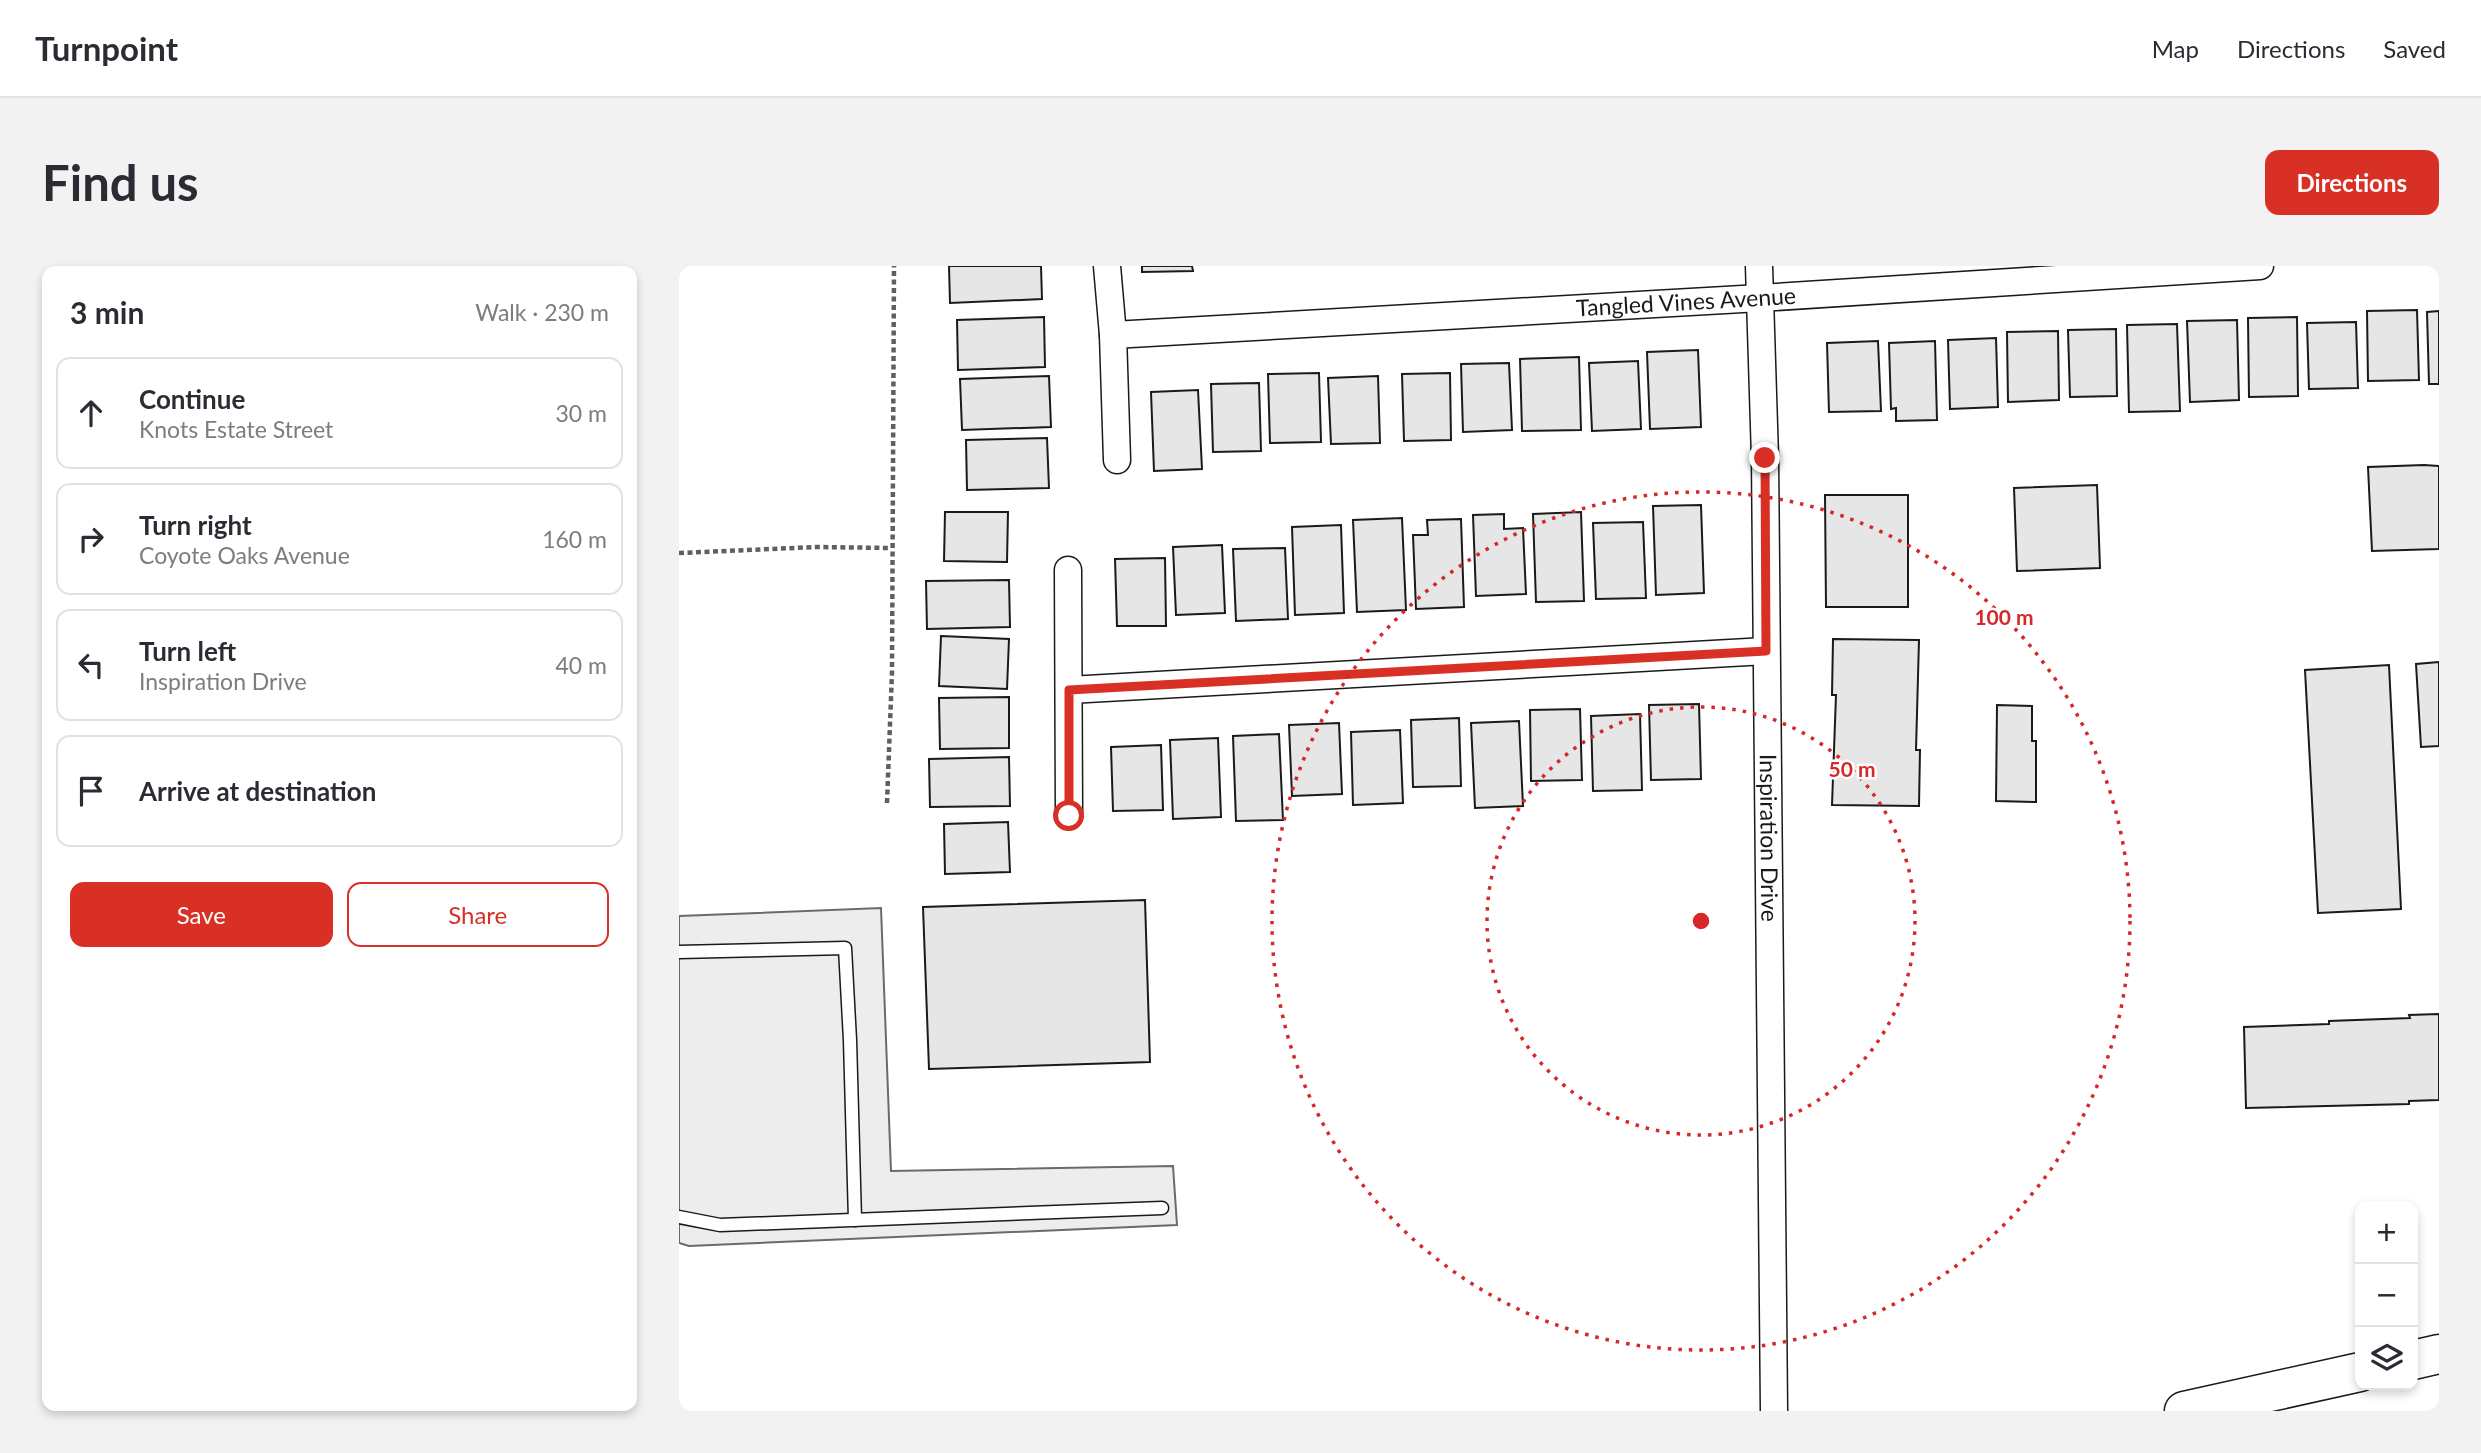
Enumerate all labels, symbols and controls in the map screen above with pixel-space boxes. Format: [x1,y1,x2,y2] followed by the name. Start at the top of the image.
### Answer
[35,28,178,68] text: Turnpoint
[2152,34,2199,63] text: Map
[2237,34,2345,63] text: Directions
[2383,34,2446,63] text: Saved
[2265,150,2439,215] button: Directions
[42,153,199,211] text: Find us
[1575,281,1797,321] street label: Tangled Vines Avenue
[70,294,144,330] text: 3 min
[475,298,609,326] text: Walk · 230 m
[139,383,245,415] text: Continue
[72,394,110,432] icon: ahead
[556,399,607,427] text: 30 m
[139,415,333,443] text: Knots Estate Street
[1749,442,1780,473] route end
[139,509,252,541] text: Turn right
[72,520,110,558] icon: right
[542,525,607,553] text: 160 m
[139,541,350,569] text: Coyote Oaks Avenue
[1974,604,2034,629] text: 100 m
[139,635,236,667] text: Turn left
[72,646,110,684] icon: left
[556,651,607,679] text: 40 m
[139,667,307,695] text: Inspiration Drive
[1755,754,1784,922] street label: Inspiration Drive
[1828,756,1876,781] text: 50 m
[72,772,110,810] icon: arrive
[139,775,376,807] text: Arrive at destination
[1053,800,1084,831] route start
[70,882,333,947] button: Save
[347,882,609,947] button: Share
[1689,909,1713,933] centre of rings
[2355,1201,2418,1390] map controls
[2355,1201,2418,1264] button: +
[2355,1264,2418,1327] button: −
[2355,1327,2418,1390] button: layers

